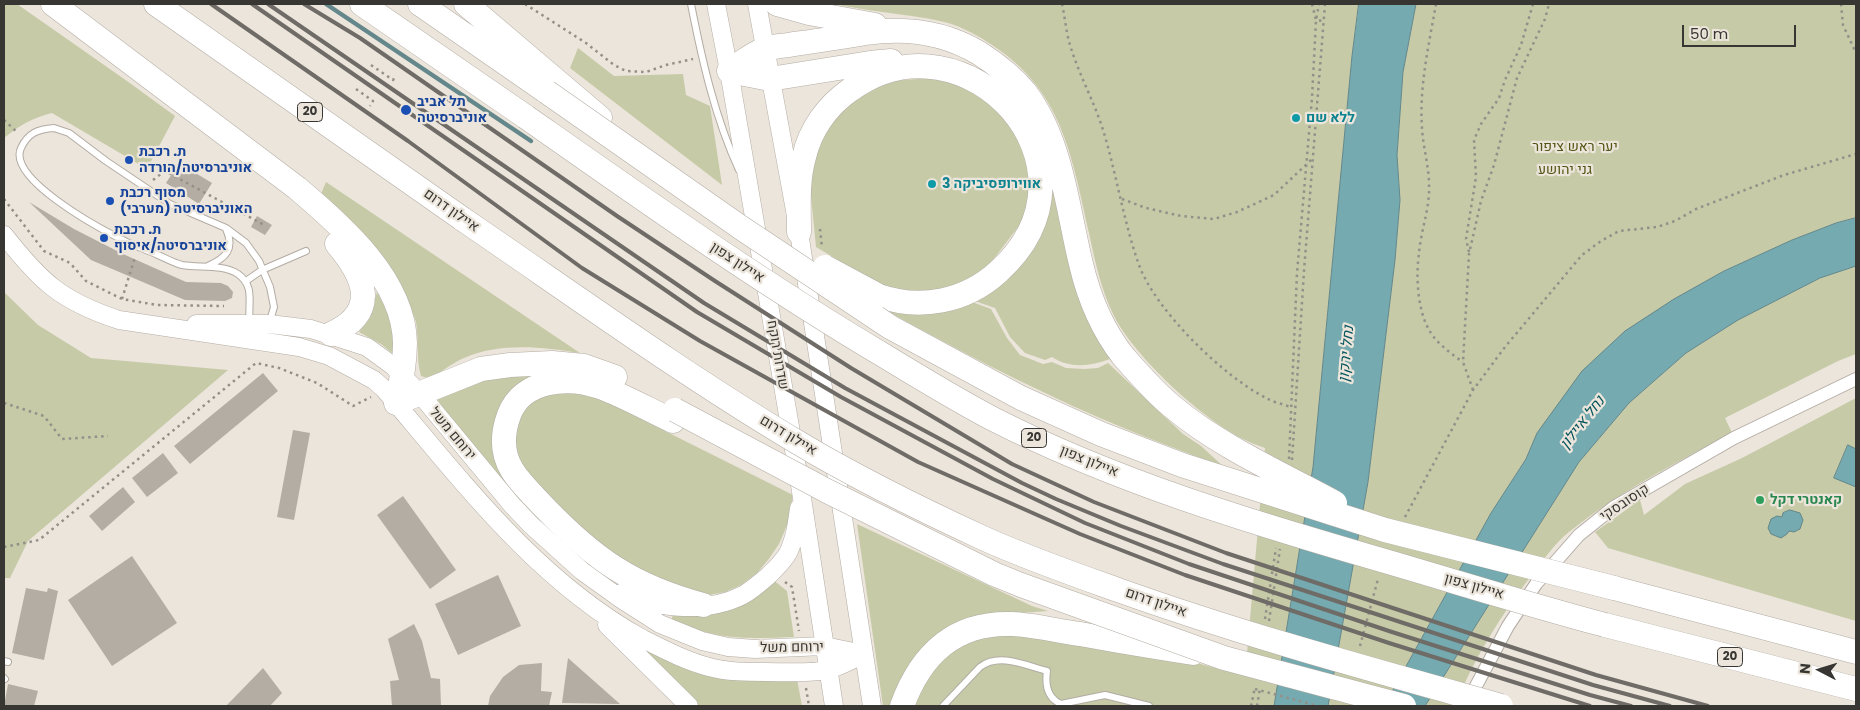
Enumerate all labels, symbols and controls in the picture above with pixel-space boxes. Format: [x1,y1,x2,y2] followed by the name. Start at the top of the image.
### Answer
[1685,15,1799,47] scale bar
[1690,23,1728,44] text: 50 m
[417,94,487,126] place label: תל אביב אוניברסיטה
[298,102,322,121] road number: 20
[399,103,413,117] marker: תל אביב אוניברסיטה
[1306,110,1355,126] place label: ללא שם
[1290,112,1302,124] marker: ללא שם
[1532,139,1618,155] park label: יער ראש ציפור
[139,144,252,176] place label: ת. רכבת אוניברסיטה/הורדה
[123,154,135,166] marker: ת. רכבת אוניברסיטה/הורדה
[1538,162,1592,178] park label: גני יהושע
[942,176,1041,192] place label: אווירופסיביקה 3
[926,178,938,190] marker: אווירופסיביקה 3
[120,185,252,218] place label: מסוף רכבת האוניברסיטה (מערבי)
[420,186,482,236] street label: איילון דרום
[104,195,116,207] marker: מסוף רכבת האוניברסיטה (מערבי)
[114,222,227,254] place label: ת. רכבת אוניברסיטה/איסוף
[98,232,110,244] marker: ת. רכבת אוניברסיטה/איסוף
[707,239,767,287] street label: איילון צפון
[763,319,791,391] street label: שדרות רוקח
[1336,325,1358,383] water label: נחל ירקון
[1557,393,1609,453] water label: נחל איילון
[425,404,479,464] street label: ירוחם משל
[756,412,820,460] street label: איילון דרום
[1022,428,1046,448] road number: 20
[1058,443,1120,481] street label: איילון צפון
[1597,481,1653,525] street label: קוסובסקי
[1770,492,1842,508] place label: קאנטרי דקל
[1754,494,1766,506] marker: קאנטרי דקל
[1442,571,1506,603] street label: איילון צפון
[1123,585,1189,621] street label: איילון דרום
[760,639,824,657] street label: ירוחם משל
[1795,645,1845,695] north arrow
[1718,648,1742,666] road number: 20
[1795,663,1815,675] text: N

